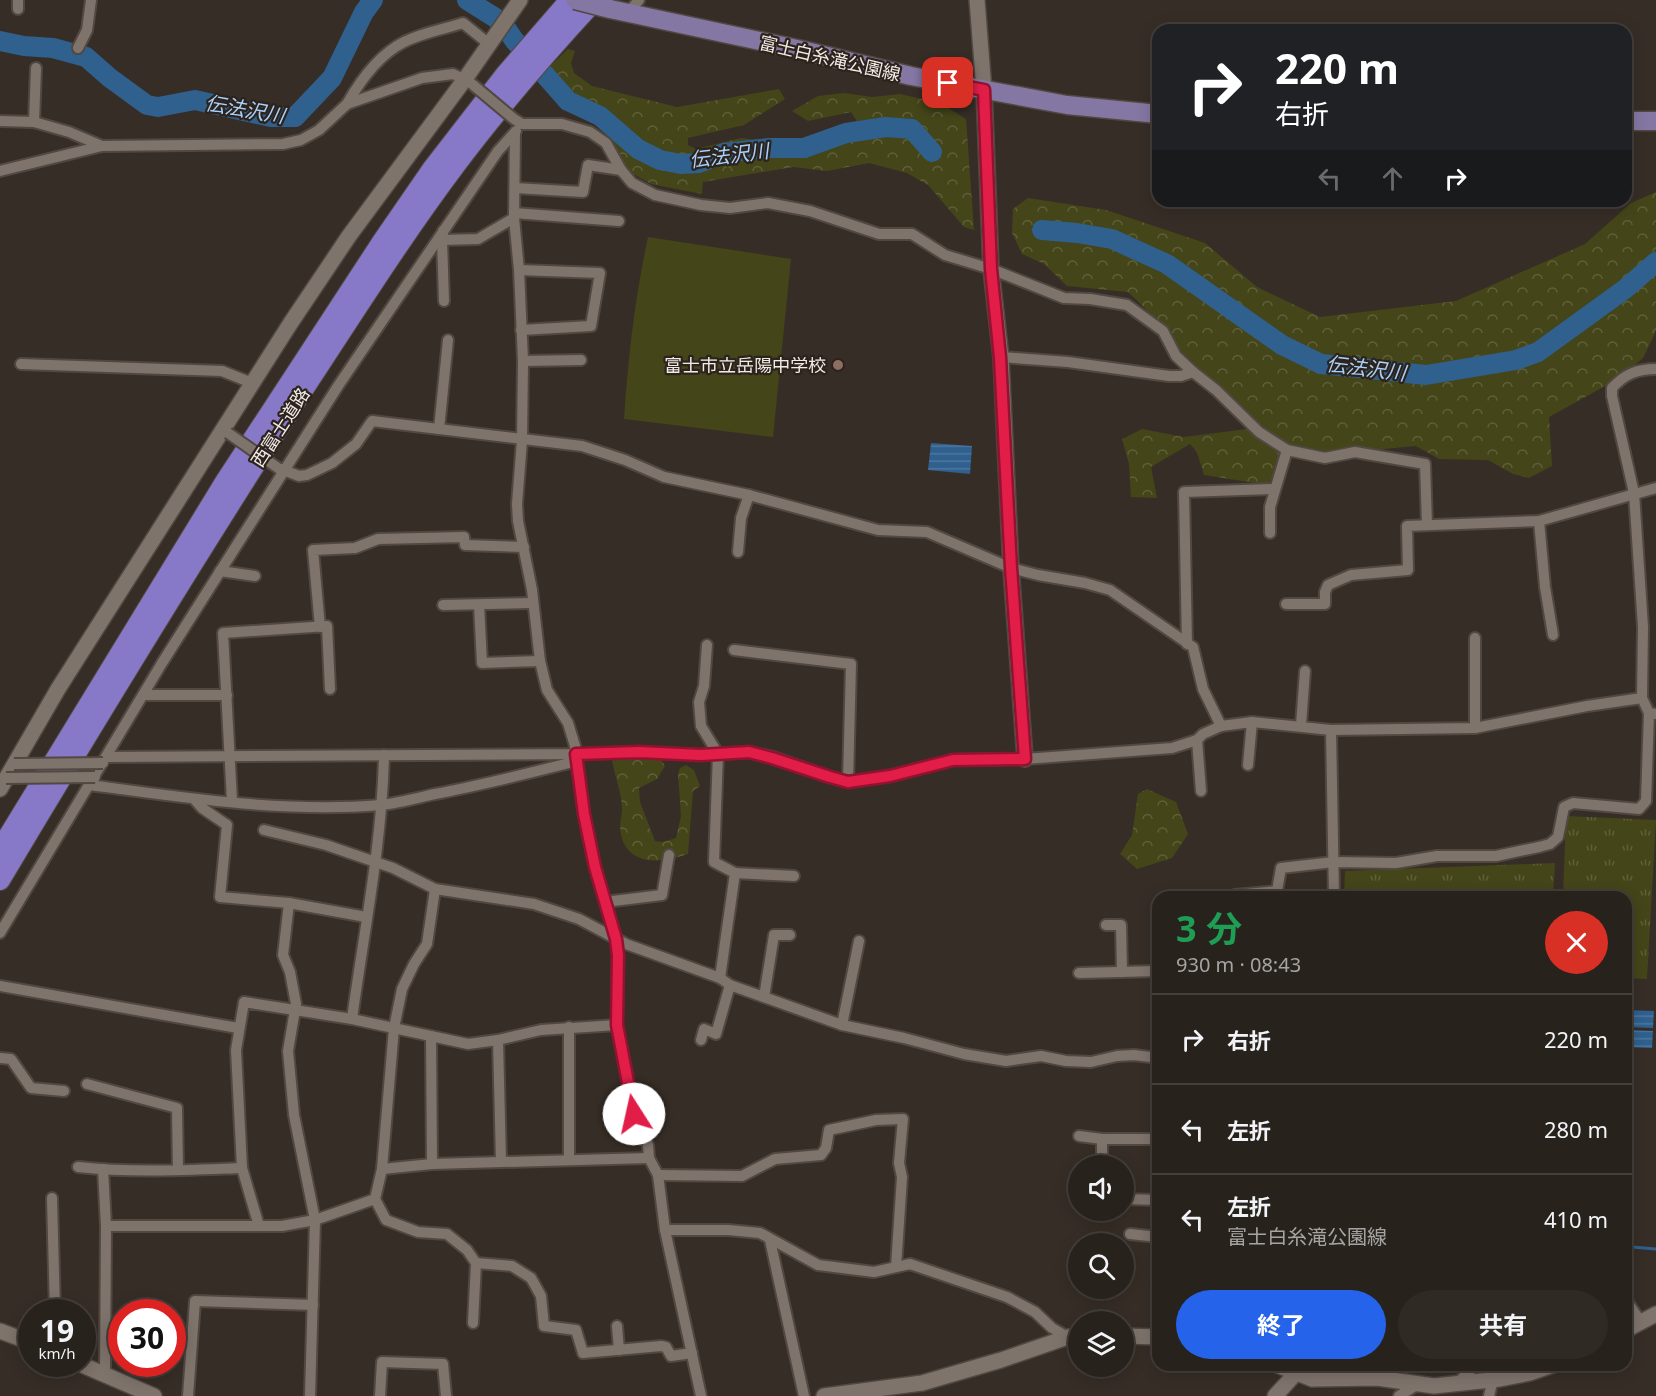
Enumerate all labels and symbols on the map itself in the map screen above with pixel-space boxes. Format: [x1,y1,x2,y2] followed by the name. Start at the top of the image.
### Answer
[757,30,903,86] street label: 富士白糸滝公園線
[922,57,973,108] pin
[203,89,289,130] water label: 伝法沢川
[688,136,772,173] water label: 伝法沢川
[1325,350,1409,387] water label: 伝法沢川
[664,353,826,377] place label: 富士市立岳陽中学校
[831,358,845,372] marker: 富士市立岳陽中学校
[245,383,315,471] street label: 西富士道路
[602,1082,666,1146] position arrow
[108,1299,186,1377] speed limit sign: 30

